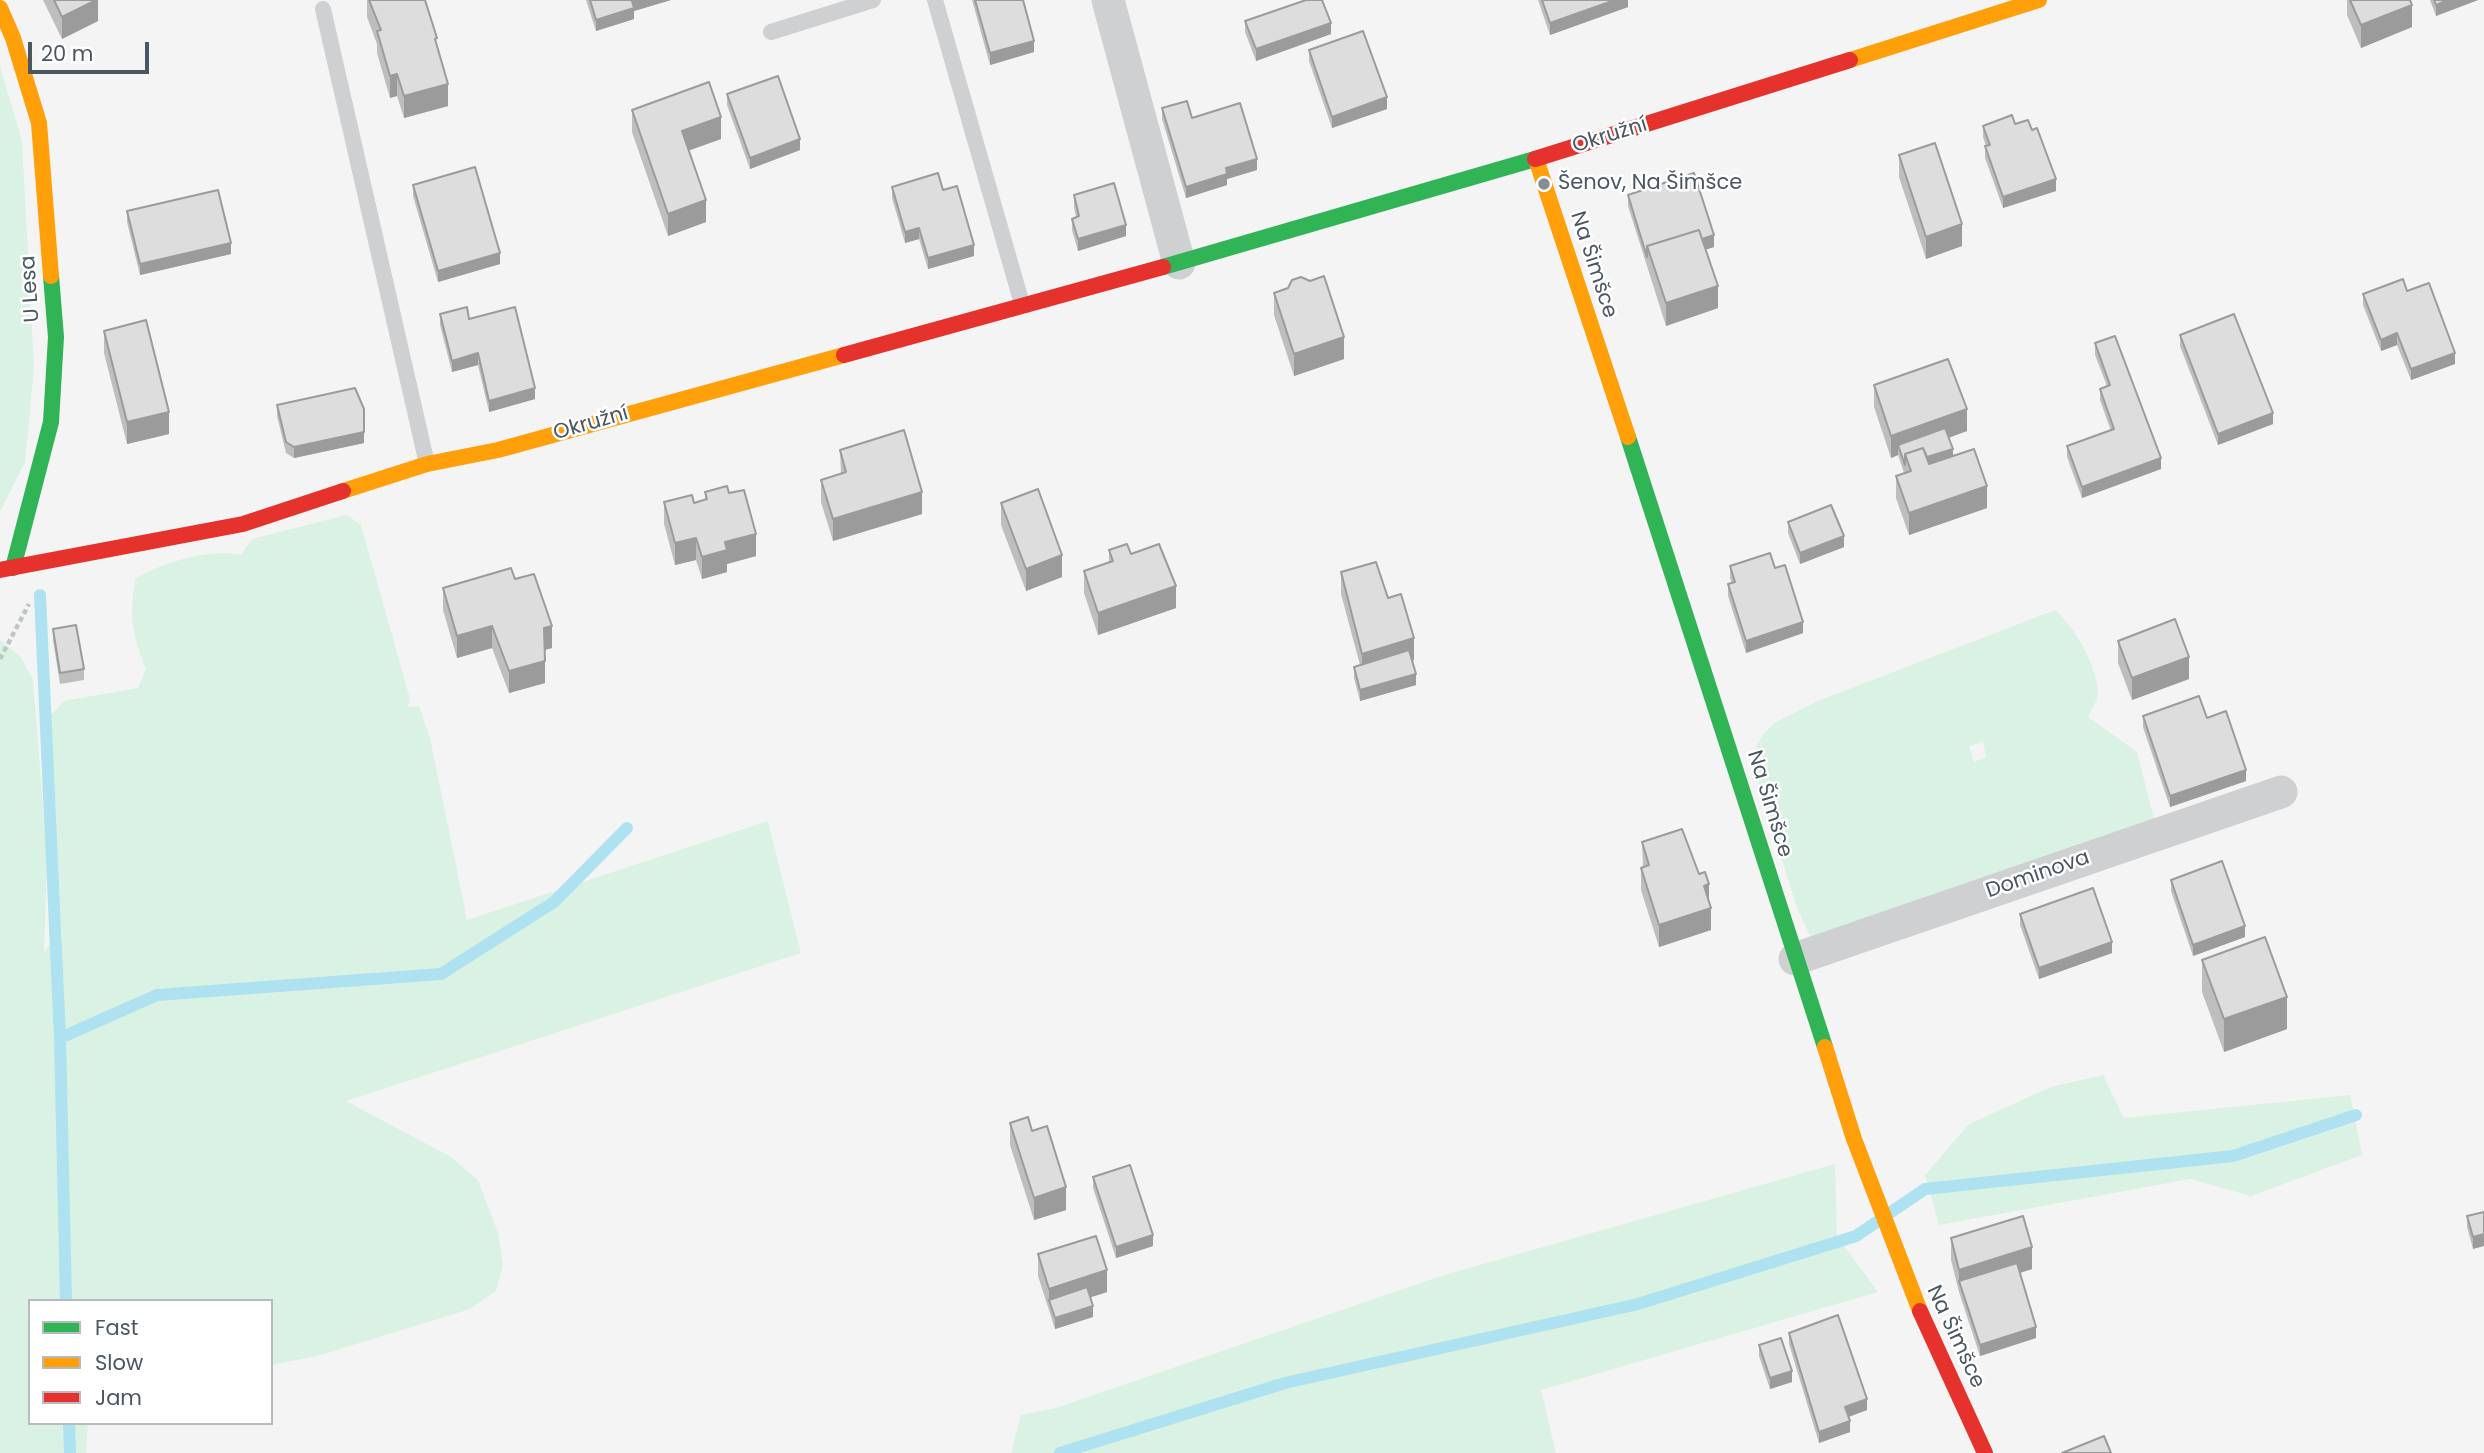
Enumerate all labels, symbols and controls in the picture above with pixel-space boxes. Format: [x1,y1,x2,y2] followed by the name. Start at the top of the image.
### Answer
[32,28,152,72] scale bar
[41,39,94,68] text: 20 m
[1570,113,1650,159] street label: Okružní
[1558,171,1742,197] place label: Šenov, Na Šimšce
[1536,176,1552,192] marker: Šenov, Na Šimšce
[1564,209,1622,321] street label: Na Šimšce
[16,255,46,323] street label: U Lesa
[551,401,631,447] street label: Okružní
[1741,748,1797,860] street label: Na Šimšce
[1983,846,2093,904] street label: Dominova
[1920,1282,1990,1392] street label: Na Šimšce
[28,1299,273,1425] legend
[95,1313,138,1342] text: Fast
[95,1348,143,1377] text: Slow
[95,1383,142,1412] text: Jam

